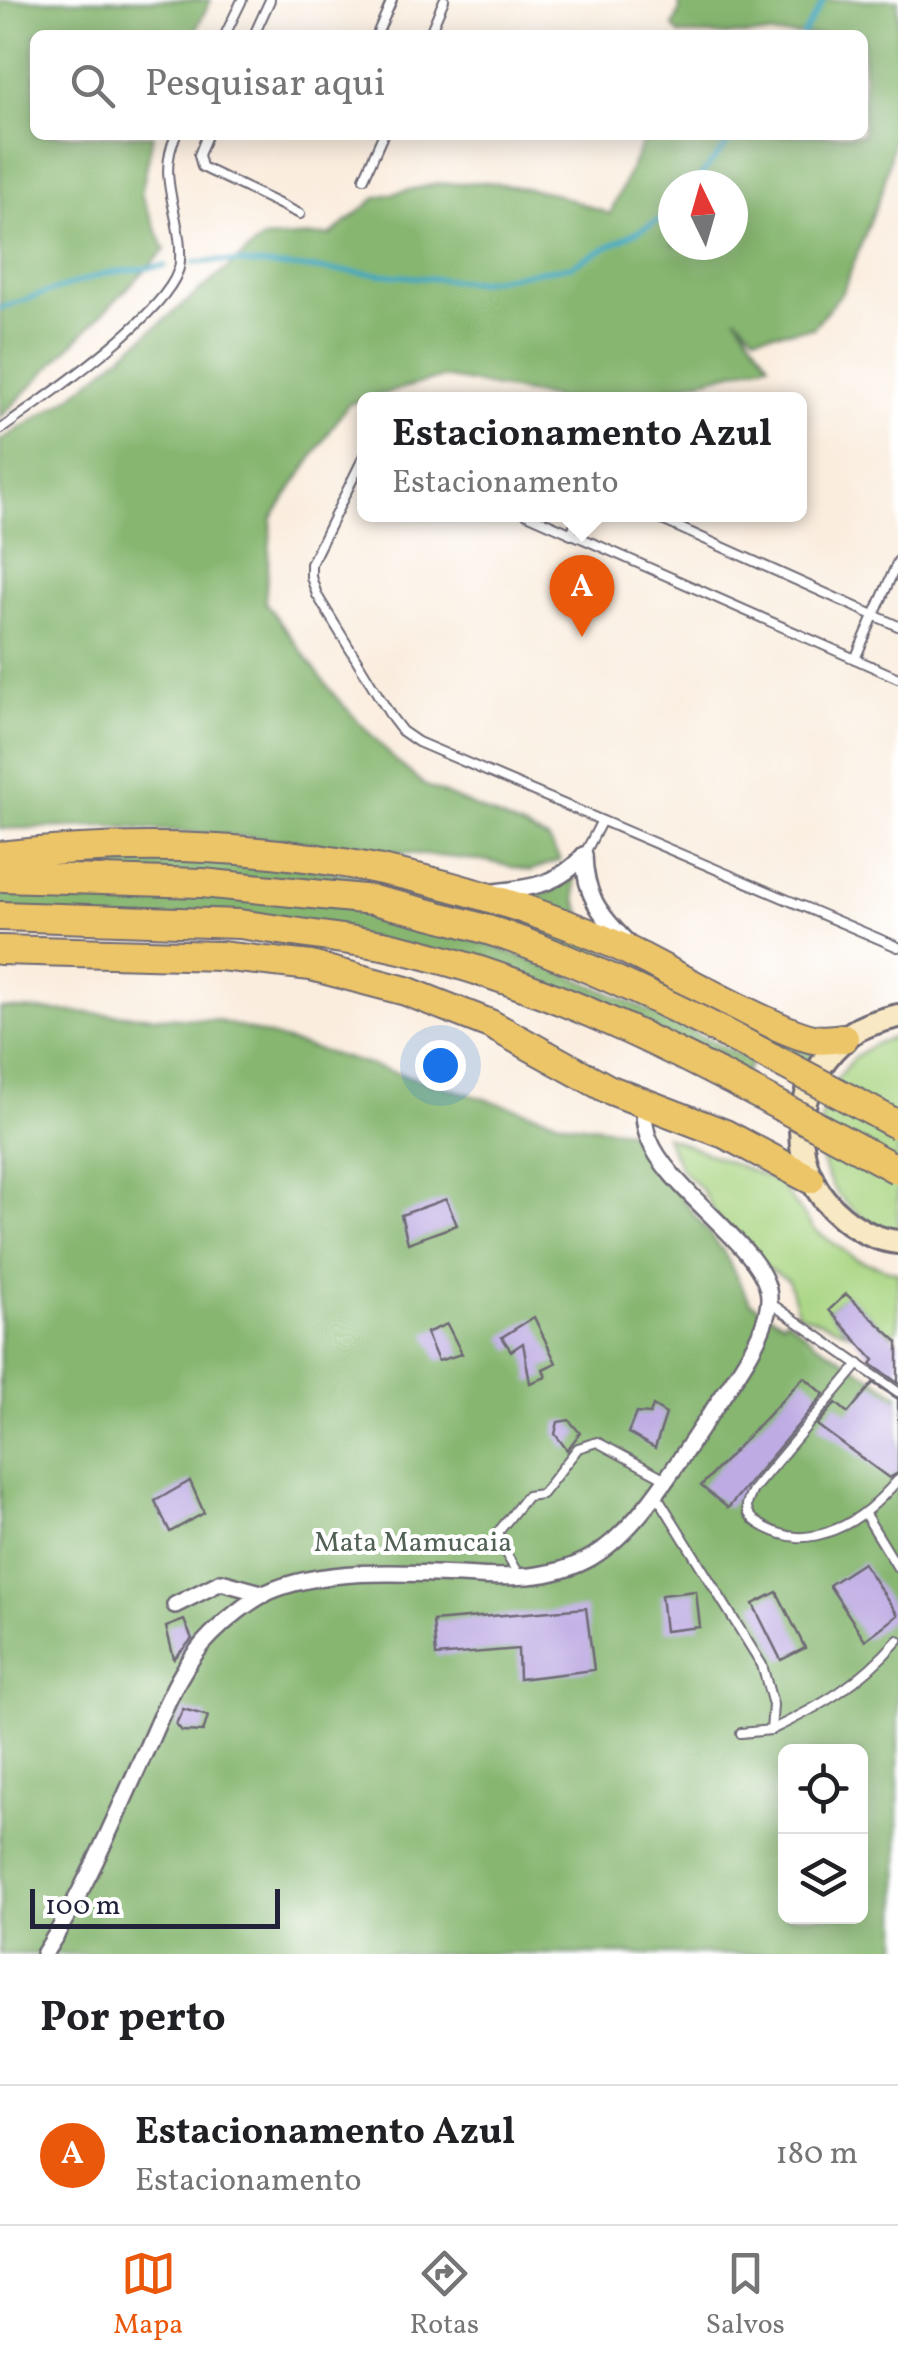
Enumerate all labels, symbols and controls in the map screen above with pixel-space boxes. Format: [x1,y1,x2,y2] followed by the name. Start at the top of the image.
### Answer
[30,30,868,140] search box
[65,58,120,113] icon: search
[145,59,385,112] text: Pesquisar aqui
[658,170,748,260] north arrow
[357,392,807,522] popup
[392,409,772,462] text: Estacionamento Azul
[392,462,619,506] text: Estacionamento
[550,554,614,637] pin: A
[415,1040,466,1091] your location
[314,1524,512,1563] park label: Mata Mamucaia
[778,1744,868,1924] map controls
[778,1744,868,1834] button: locate
[778,1834,868,1924] button: layers
[30,1884,280,1928] scale bar
[45,1887,120,1926] text: 100 m
[40,1990,226,2049] text: Por perto
[135,2107,515,2160] text: Estacionamento Azul
[61,2133,84,2177] text: A
[775,2133,858,2177] text: 180 m
[135,2160,362,2204] text: Estacionamento
[113,2246,183,2345] tab: Mapa
[410,2246,479,2345] tab: Rotas
[706,2246,785,2345] tab: Salvos

